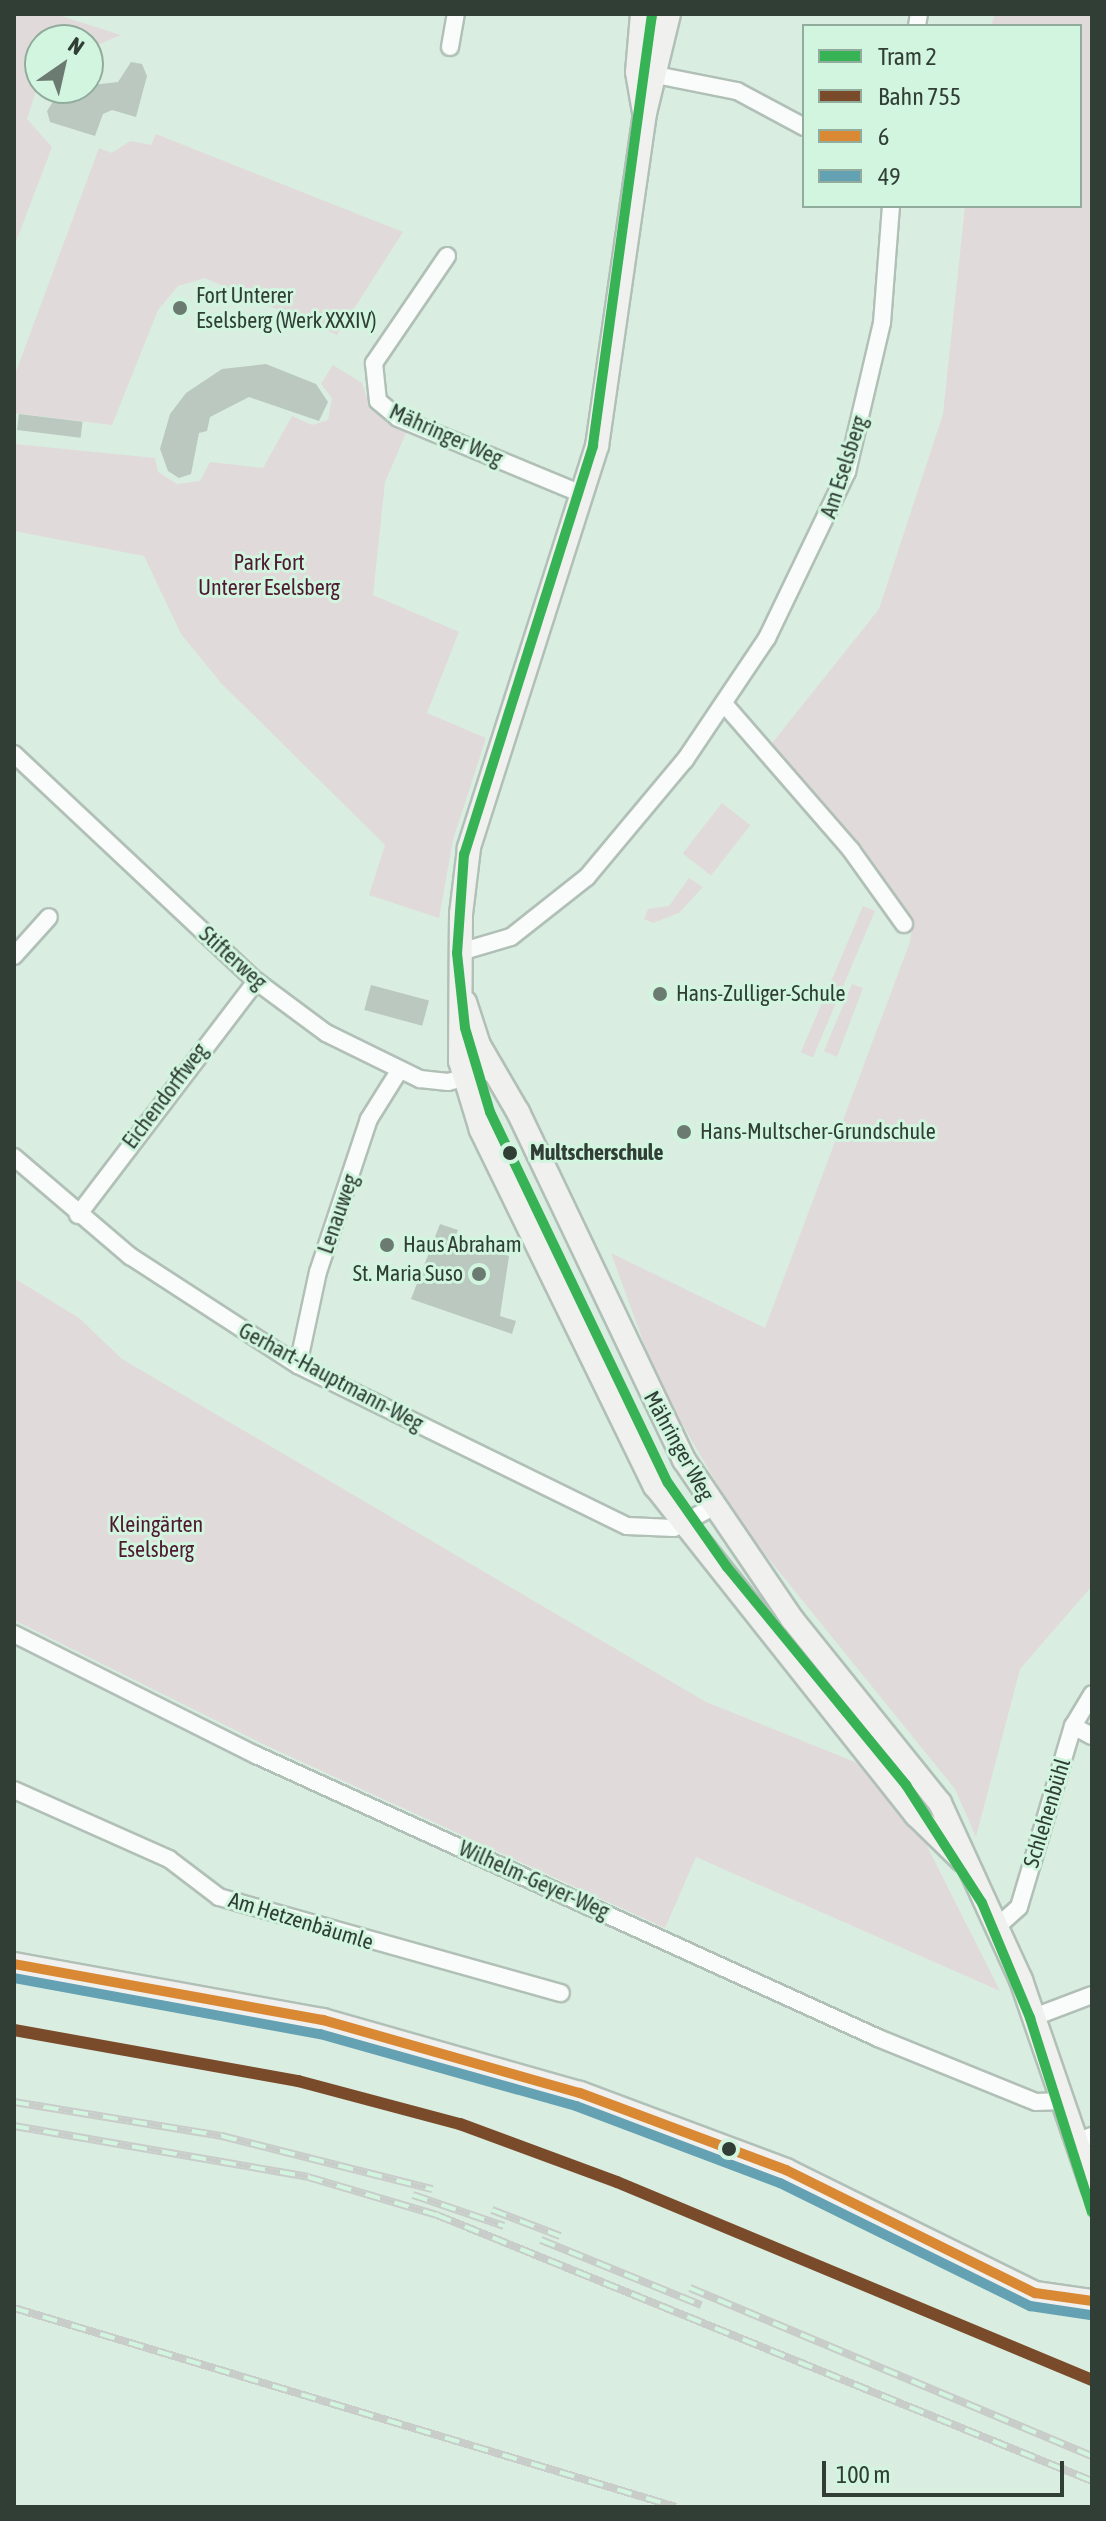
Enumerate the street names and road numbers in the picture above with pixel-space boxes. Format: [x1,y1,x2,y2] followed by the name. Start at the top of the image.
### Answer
[385,398,507,472] street label: Mähringer Weg
[815,412,873,522] street label: Am Eselsberg
[194,921,272,995] street label: Stifterweg
[117,1038,213,1154] street label: Eichendorffweg
[312,1171,364,1257] street label: Lenauweg
[234,1317,428,1437] street label: Gerhart-Hauptmann-Weg
[638,1387,720,1505] street label: Mähringer Weg
[1018,1755,1076,1871] street label: Schlehenbühl
[455,1835,613,1925] street label: Wilhelm-Geyer-Weg
[226,1886,376,1956] street label: Am Hetzenbäumle

